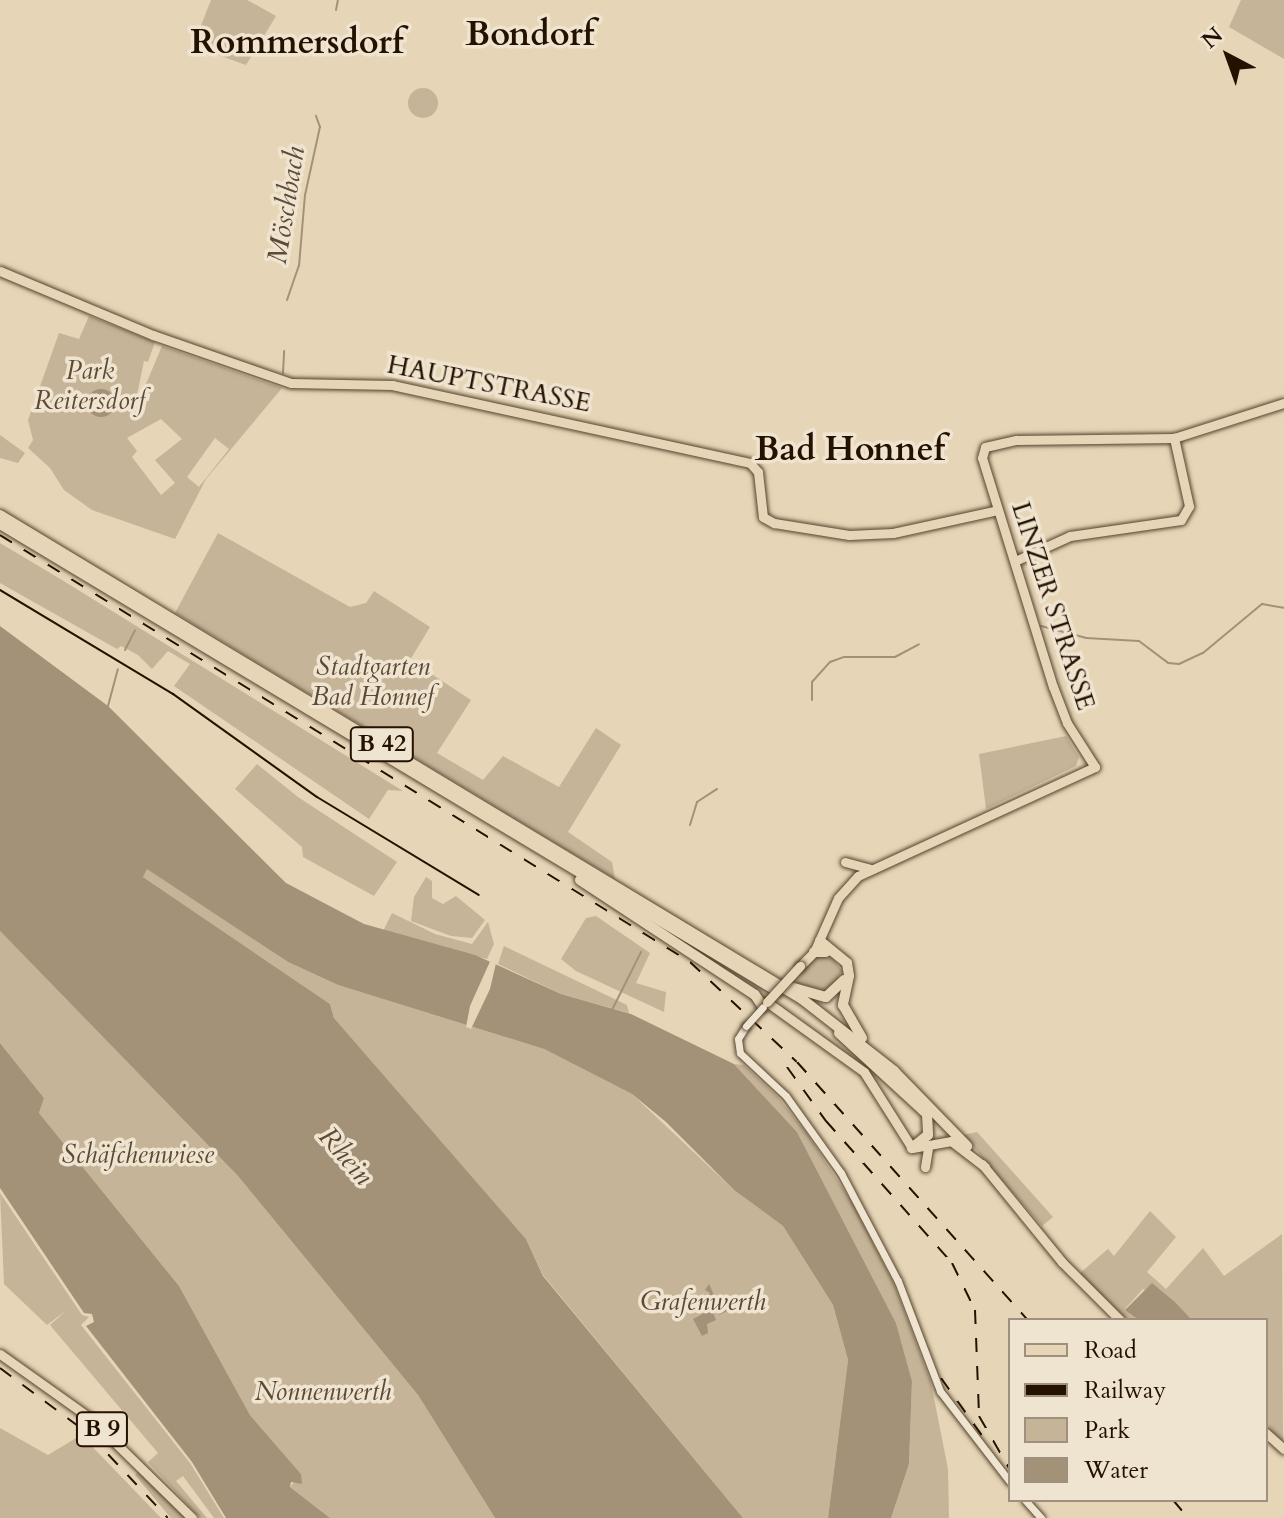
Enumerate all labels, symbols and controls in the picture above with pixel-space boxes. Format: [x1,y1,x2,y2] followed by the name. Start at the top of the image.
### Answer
[466,15,594,55] district label: Bondorf
[1188,16,1268,96] north arrow
[1195,20,1229,55] text: N
[190,23,404,63] district label: Rommersdorf
[260,144,312,266] water label: Möschbach
[385,349,593,419] street label: HAUPTSTRASSE
[34,355,146,416] park label: Park Reitersdorf
[755,430,945,470] district label: Bad Honnef
[1005,498,1101,714] street label: LINZER STRASSE
[312,651,434,712] park label: Stadtgarten Bad Honnef
[348,724,416,764] road number: B 42
[312,1120,380,1192] water label: Rhein
[62,1139,214,1171] park label: Schäfchenwiese
[640,1286,766,1318] park label: Grafenwerth
[1008,1318,1268,1502] legend
[1084,1334,1137,1367] text: Road
[1084,1374,1166,1407] text: Railway
[255,1376,391,1408] park label: Nonnenwerth
[74,1409,130,1449] road number: B 9
[1084,1414,1130,1447] text: Park
[1084,1454,1148,1487] text: Water

